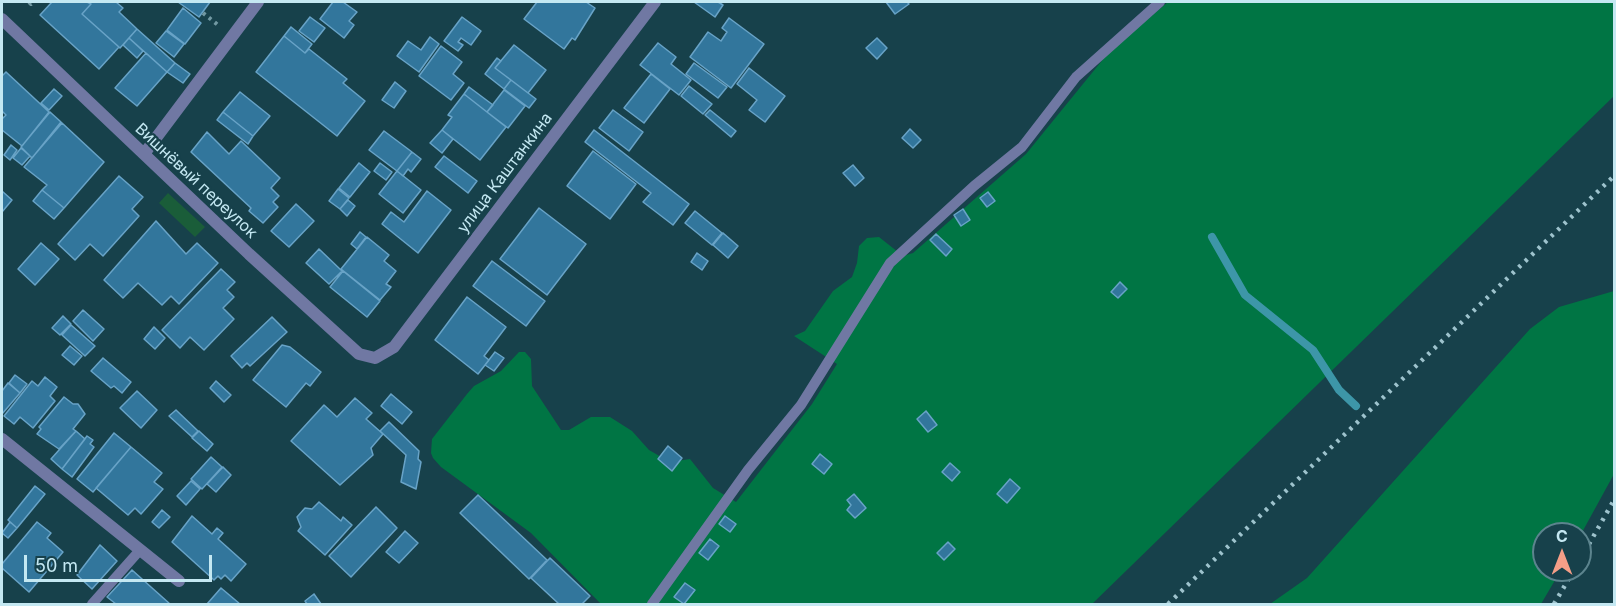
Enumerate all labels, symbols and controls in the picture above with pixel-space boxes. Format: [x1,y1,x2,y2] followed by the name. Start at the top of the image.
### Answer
[454,109,556,237] street label: улица Каштанкина
[131,119,261,243] street label: Вишнёвый переулок
[1532,522,1592,582] north arrow
[1556,526,1568,546] text: С
[27,543,214,581] scale bar
[35,555,78,576] text: 50 m

